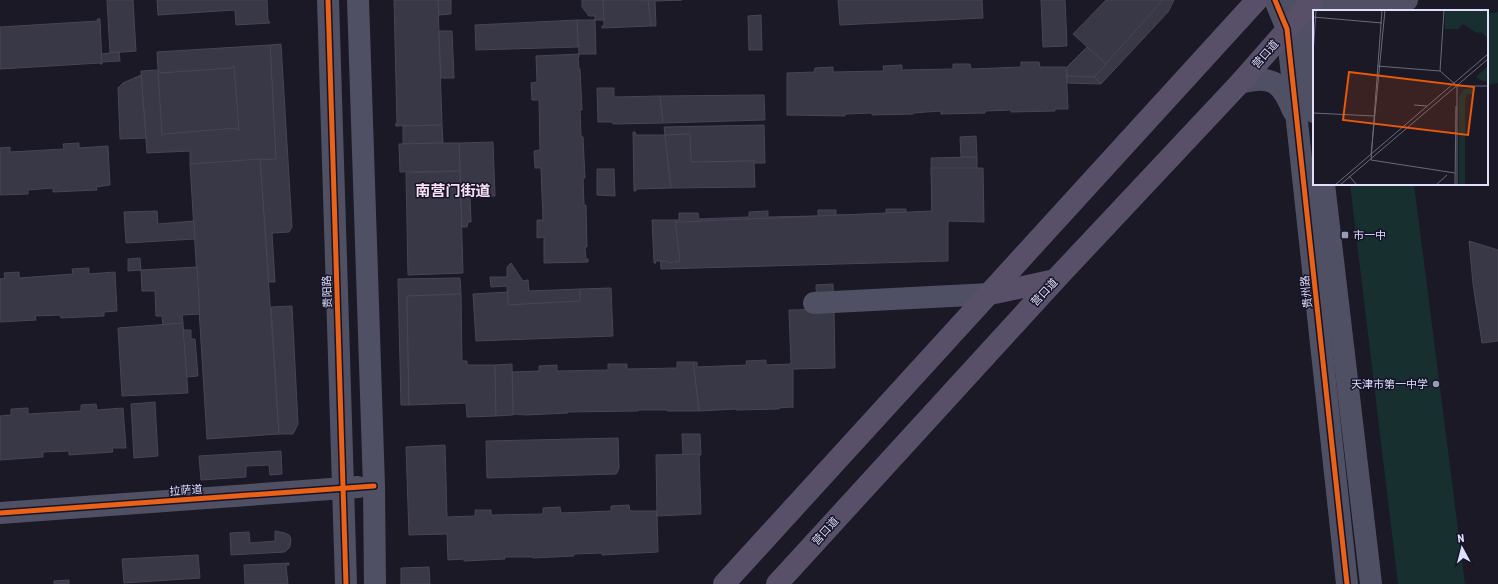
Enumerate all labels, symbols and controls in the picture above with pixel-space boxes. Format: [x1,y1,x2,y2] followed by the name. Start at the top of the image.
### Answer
[1313,10,1488,185] inset map
[1250,38,1281,71] street label: 营口道
[415,182,491,200] district label: 南营门街道
[1353,229,1386,242] place label: 市一中
[1340,230,1350,240] marker: 市一中
[320,275,335,309] street label: 贵阳路
[1298,275,1315,309] street label: 贵州路
[1028,276,1060,309] street label: 营口道
[1351,378,1428,391] place label: 天津市第一中学
[1431,379,1441,389] marker: 天津市第一中学
[169,483,203,498] street label: 拉萨道
[810,515,841,548] street label: 营口道
[1442,528,1482,568] north arrow
[1457,532,1465,545] text: N

